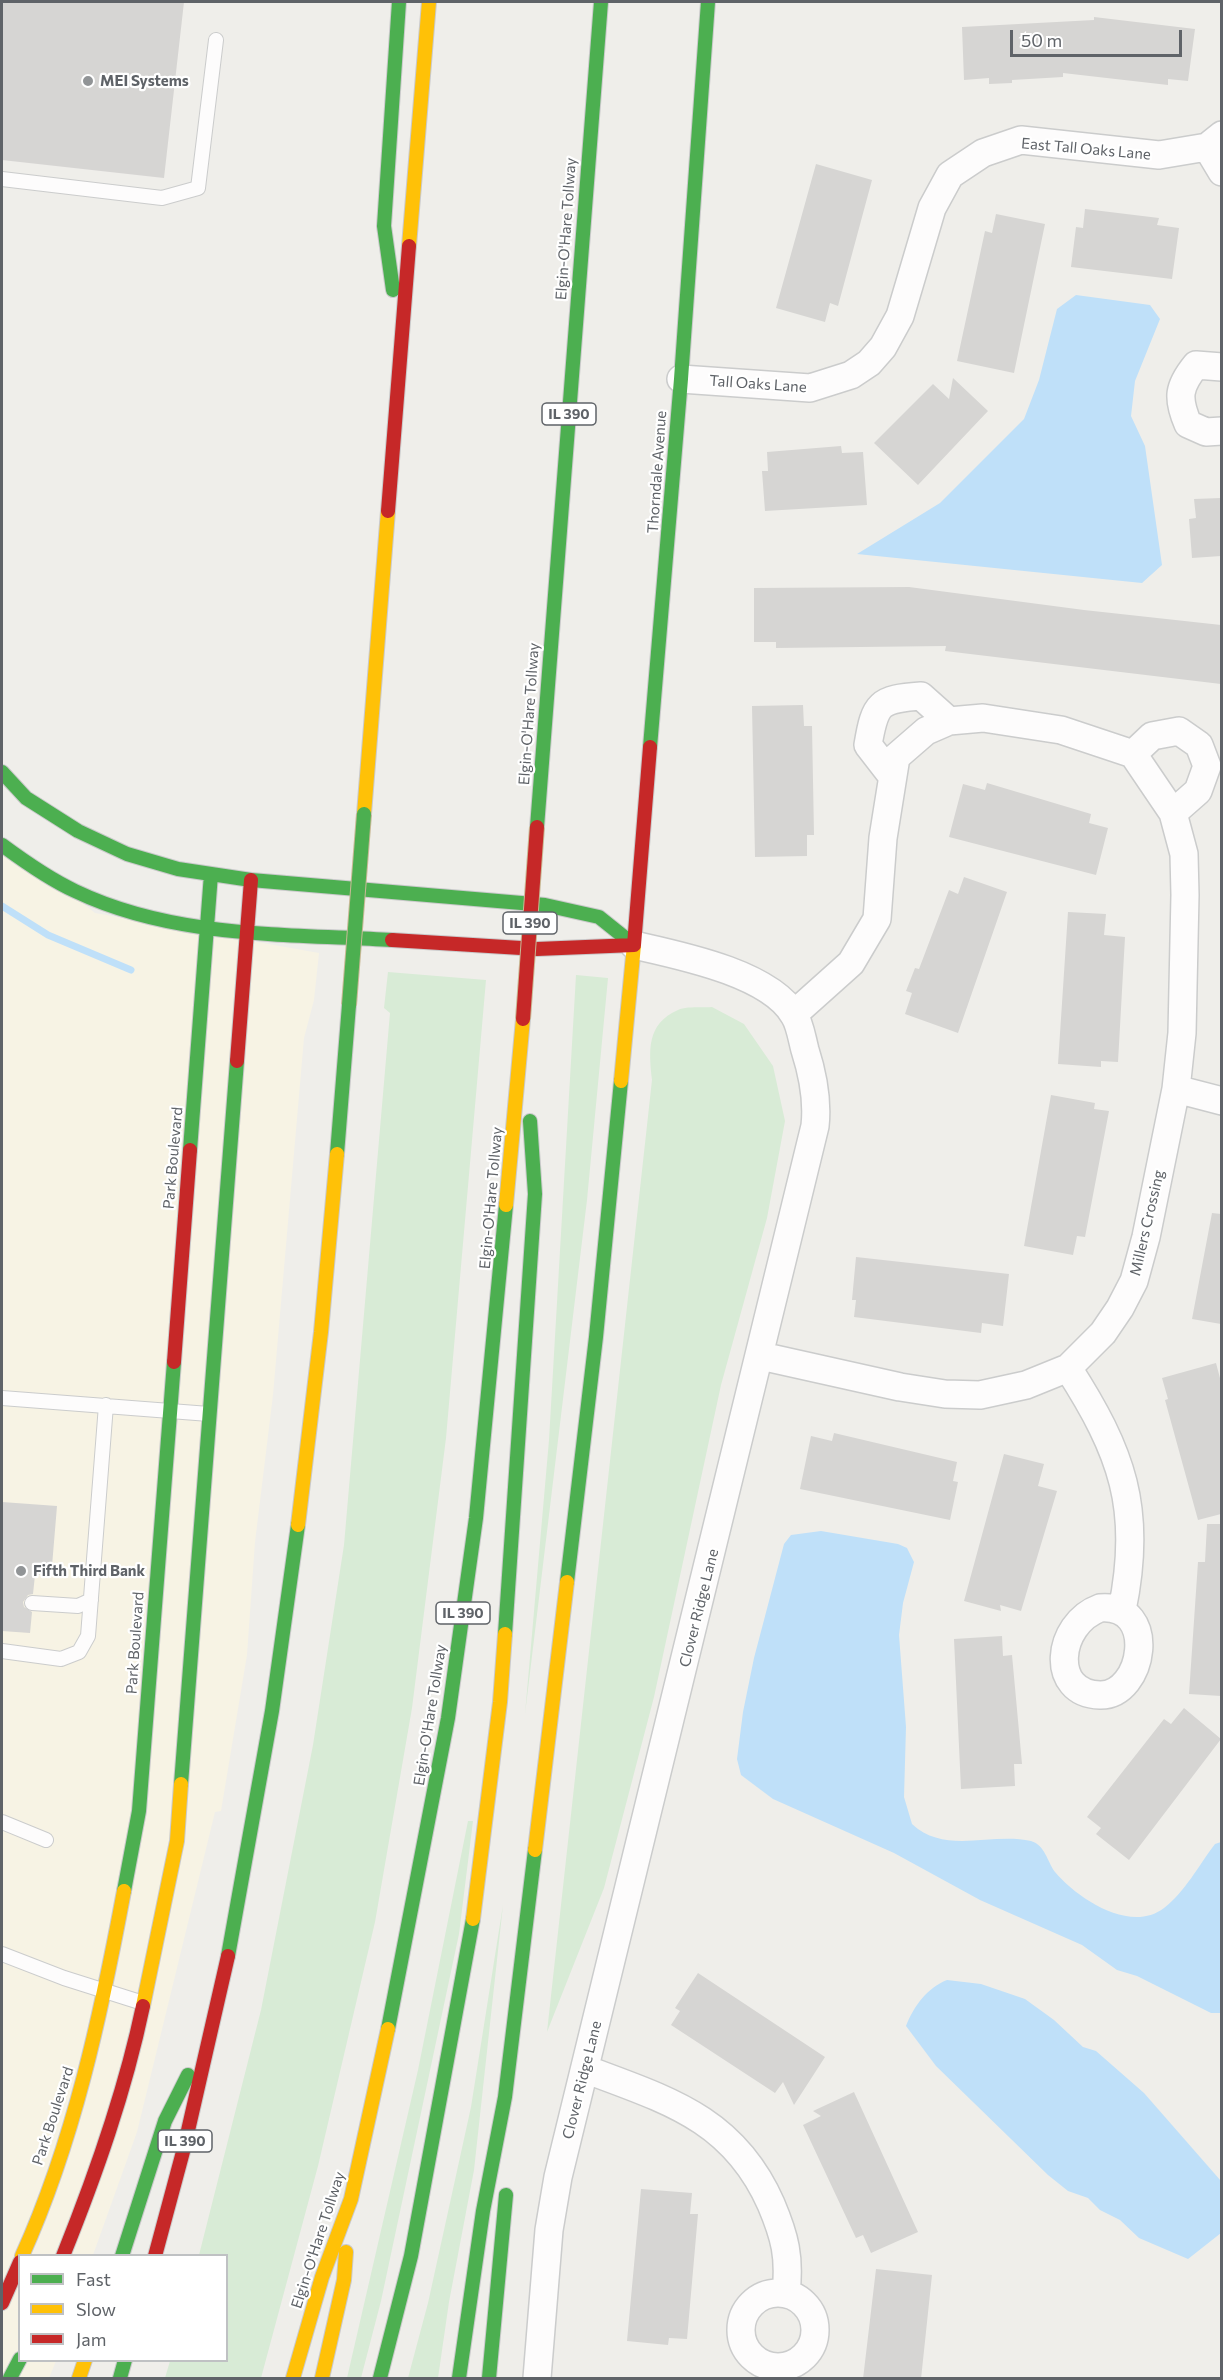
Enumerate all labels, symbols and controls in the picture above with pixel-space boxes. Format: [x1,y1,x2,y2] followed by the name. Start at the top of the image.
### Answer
[1013,18,1186,56] scale bar
[1021,29,1062,51] text: 50 m
[100,72,189,90] place label: MEI Systems
[81,74,95,88] marker: MEI Systems
[1020,134,1152,164] street label: East Tall Oaks Lane
[552,157,580,301] street label: Elgin-O'Hare Tollway
[709,372,807,396] street label: Tall Oaks Lane
[542,403,596,425] road number: IL 390
[644,410,670,534] street label: Thorndale Avenue
[515,642,543,786] street label: Elgin-O'Hare Tollway
[503,912,557,934] road number: IL 390
[160,1106,186,1210] street label: Park Boulevard
[476,1126,506,1270] street label: Elgin-O'Hare Tollway
[1126,1168,1168,1278] street label: Millers Crossing
[676,1547,722,1669] street label: Clover Ridge Lane
[33,1562,145,1580] place label: Fifth Third Bank
[14,1564,28,1578] marker: Fifth Third Bank
[122,1591,148,1695] street label: Park Boulevard
[436,1602,490,1624] road number: IL 390
[410,1643,450,1787] street label: Elgin-O'Hare Tollway
[559,2019,605,2141] street label: Clover Ridge Lane
[29,2064,77,2168] street label: Park Boulevard
[158,2130,212,2152] road number: IL 390
[287,2169,349,2311] street label: Elgin-O'Hare Tollway
[18,2254,228,2362] legend
[76,2268,111,2290] text: Fast
[76,2298,116,2320] text: Slow
[76,2328,106,2350] text: Jam

